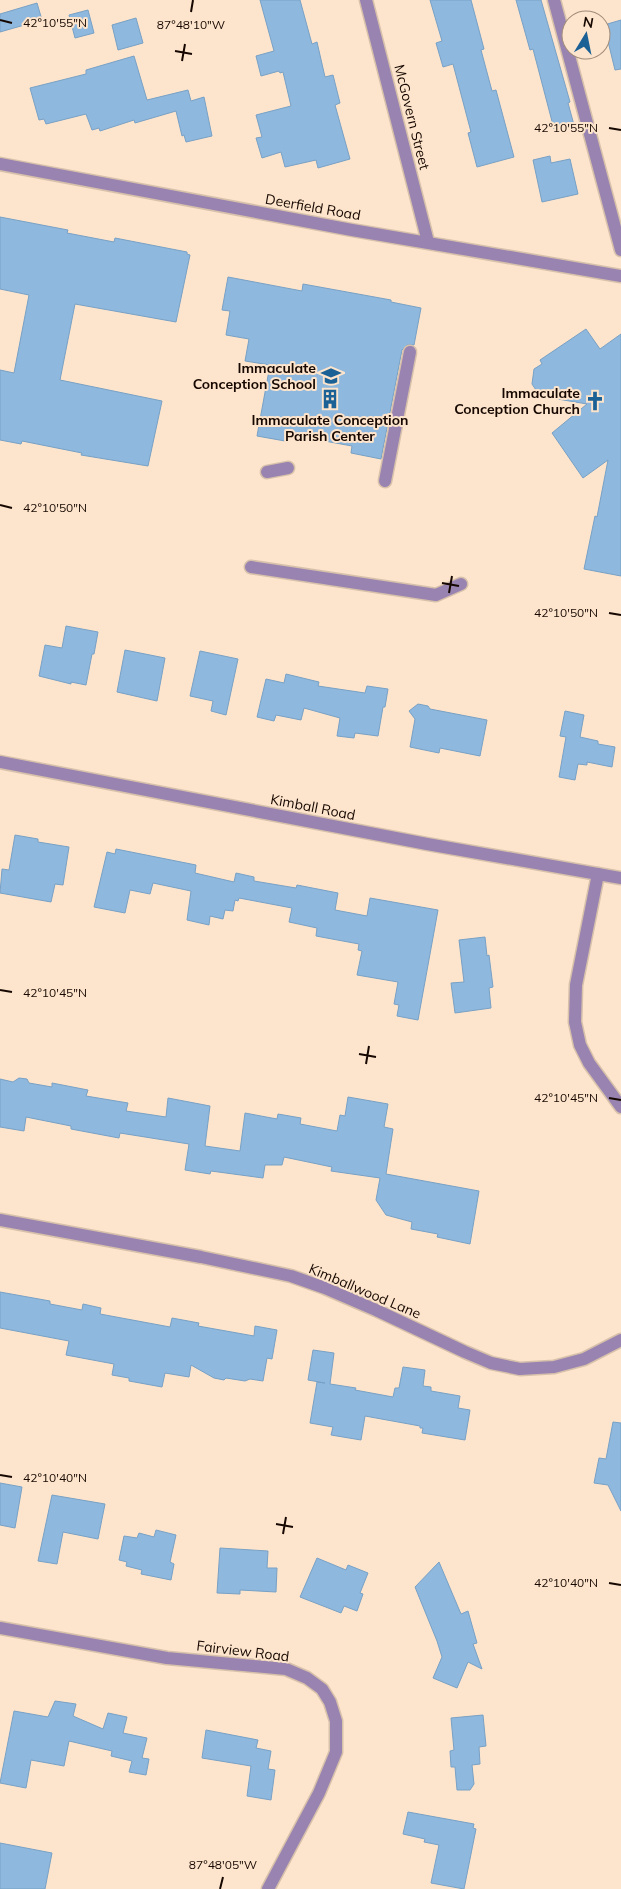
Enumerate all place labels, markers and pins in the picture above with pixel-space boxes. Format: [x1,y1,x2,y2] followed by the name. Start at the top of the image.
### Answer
[193,359,316,393] place label: Immaculate Conception School
[320,365,342,387] school or university icon: Immaculate Conception School
[454,384,580,418] place label: Immaculate Conception Church
[319,388,341,410] building icon: Immaculate Conception Parish Center
[584,390,606,412] church icon: Immaculate Conception Church
[251,411,409,445] place label: Immaculate Conception Parish Center

